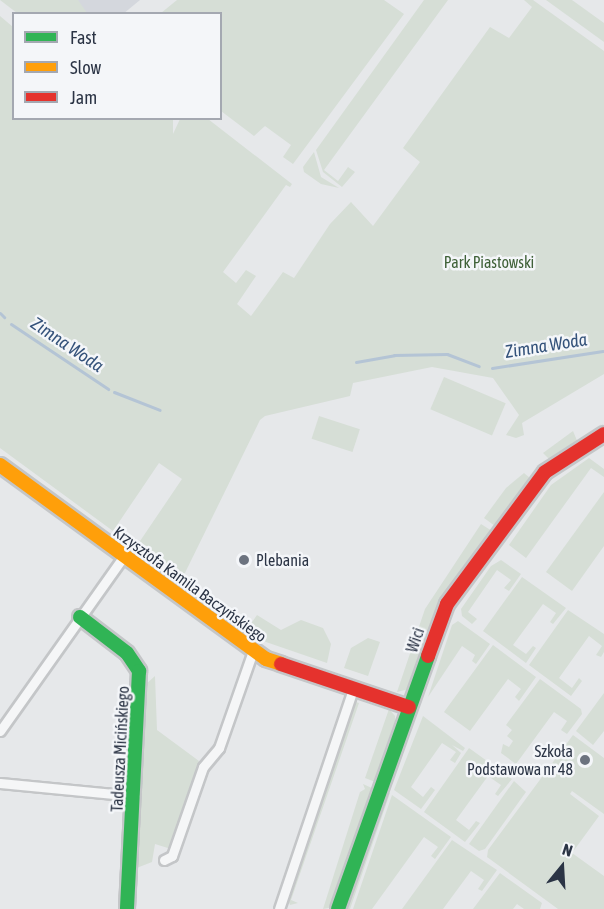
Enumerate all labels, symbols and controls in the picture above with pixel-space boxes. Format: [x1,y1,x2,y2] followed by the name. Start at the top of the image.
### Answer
[12,12,222,120] legend
[70,27,97,48] text: Fast
[70,57,101,78] text: Slow
[70,87,97,108] text: Jam
[444,252,534,272] park label: Park Piastowski
[27,313,107,377] water label: Zimna Woda
[504,329,588,363] water label: Zimna Woda
[110,522,270,646] street label: Krzysztofa Kamila Baczyńskiego
[256,550,309,570] place label: Plebania
[237,553,251,567] marker: Plebania
[402,625,428,655] street label: Wici
[107,686,133,812] street label: Tadeusza Micińskiego
[467,741,573,779] place label: Szkoła Podstawowa nr 48
[578,753,592,767] marker: Szkoła Podstawowa nr 48
[532,837,592,897] north arrow
[560,840,575,860] text: N

